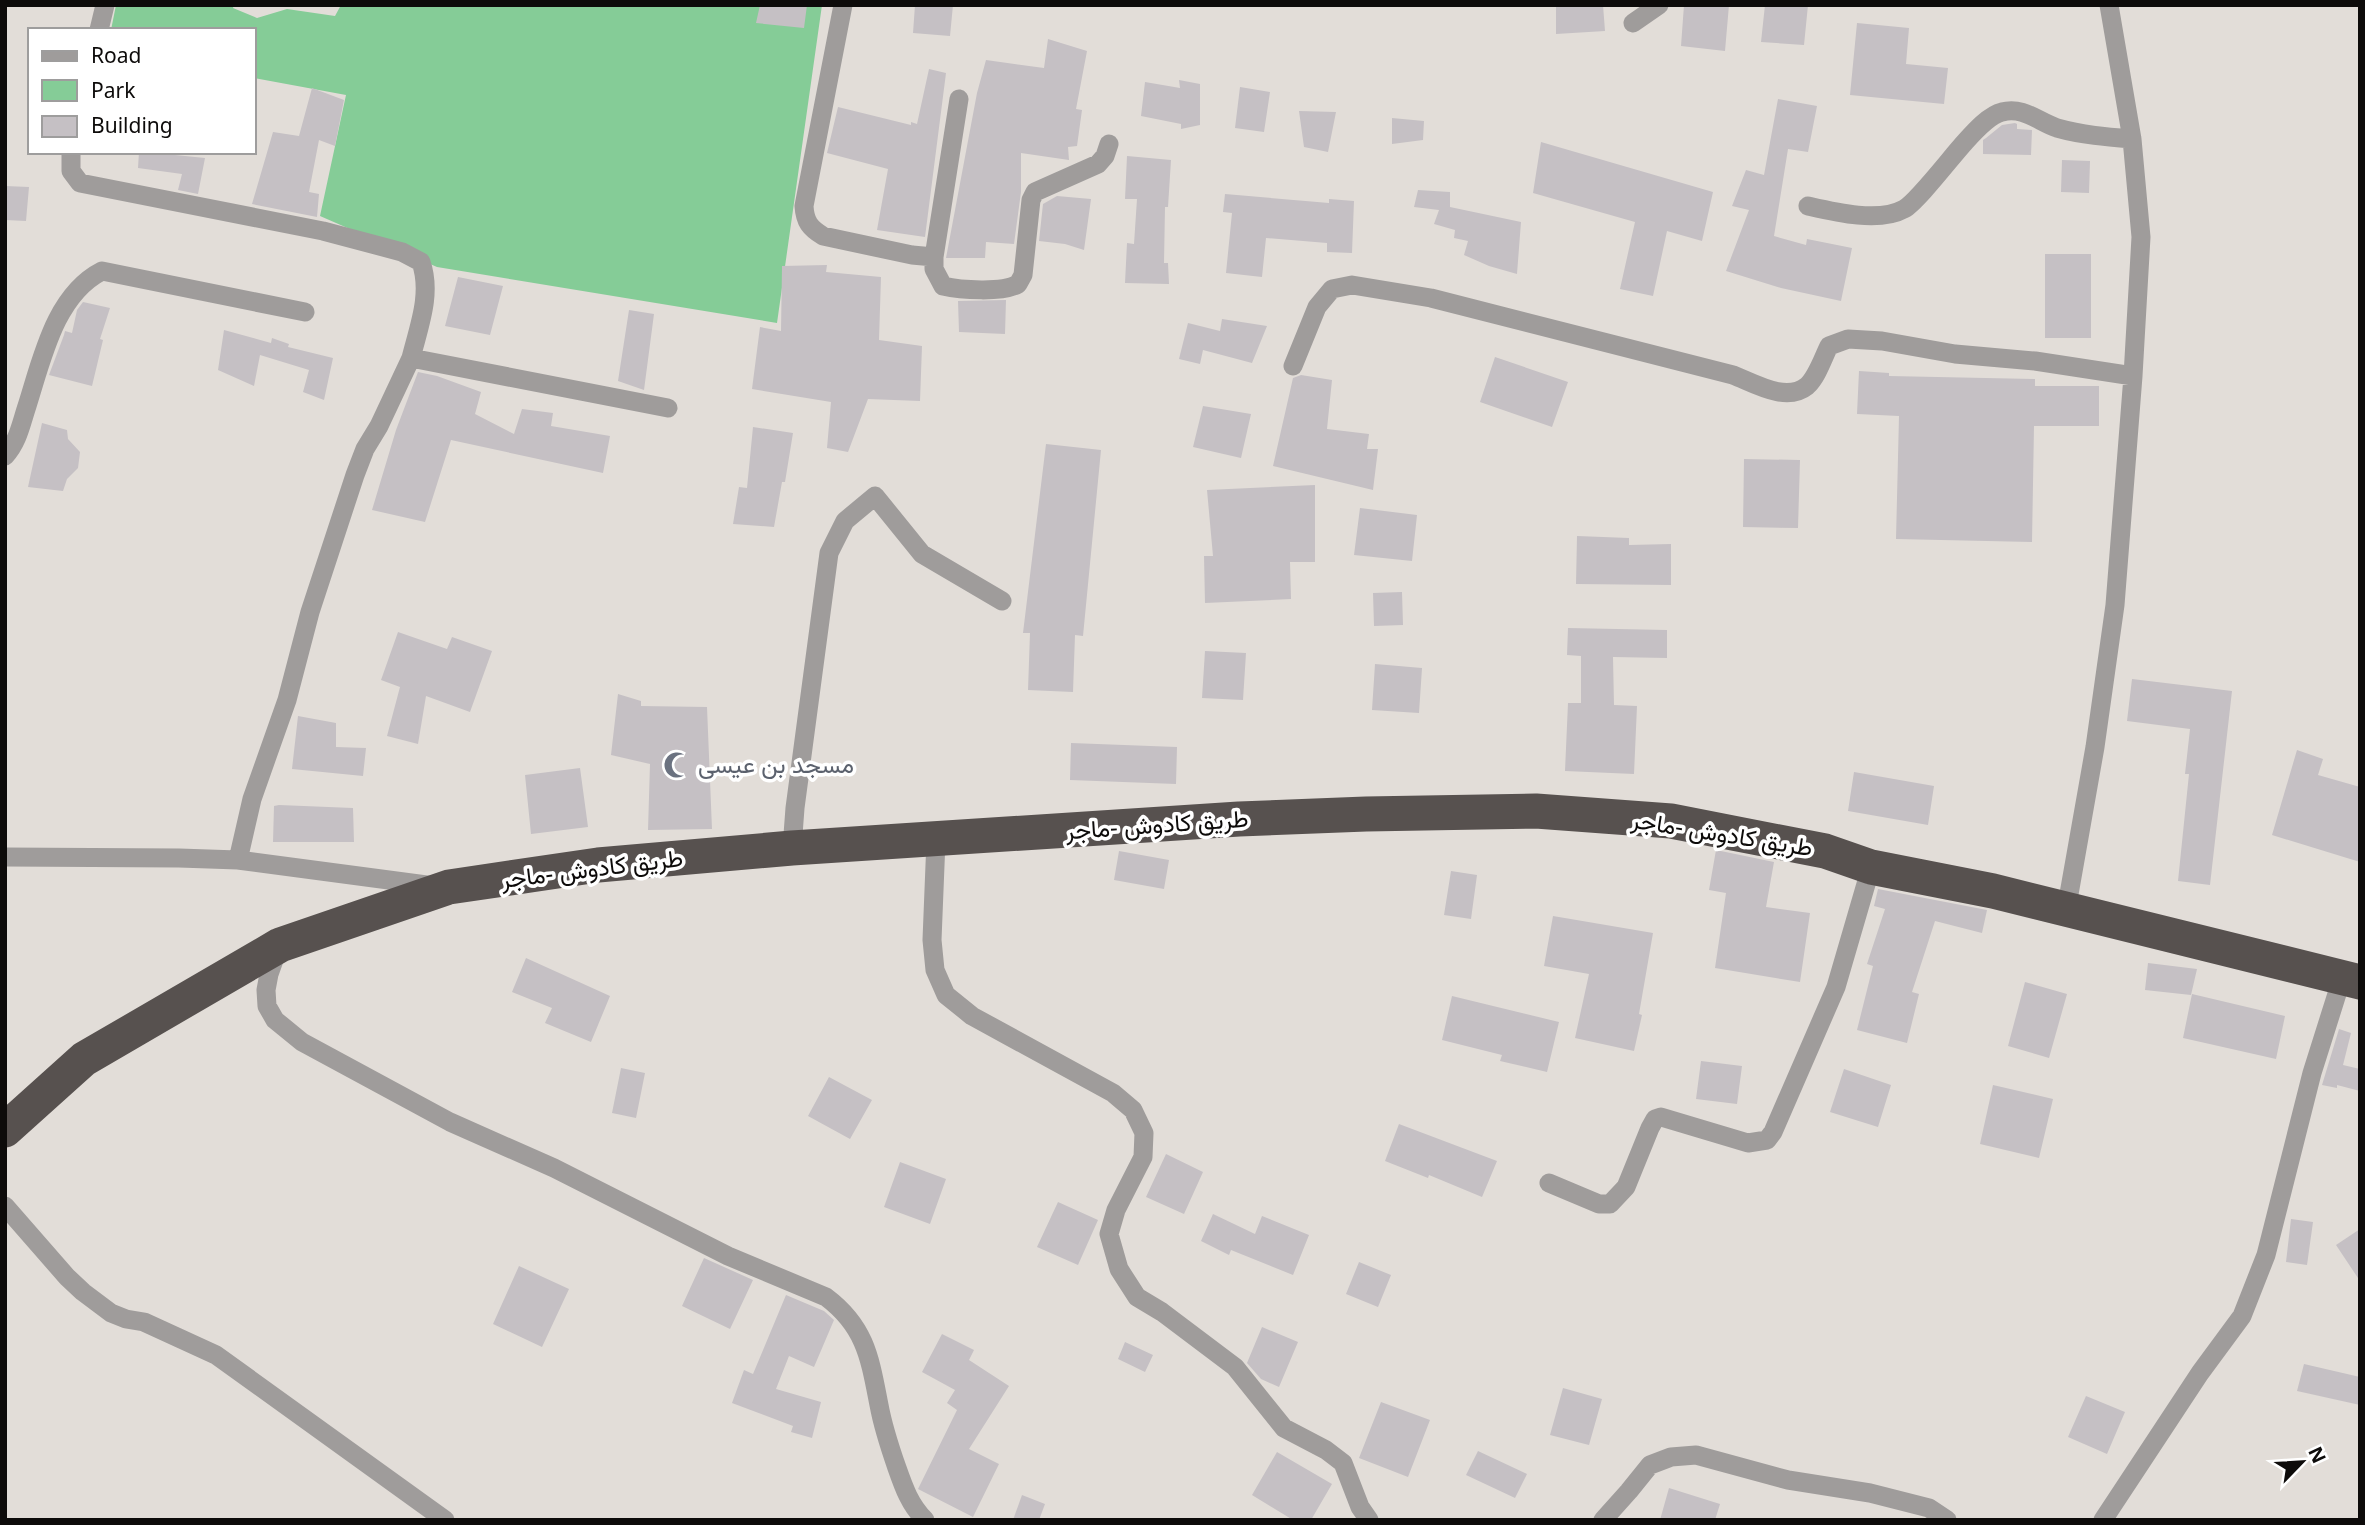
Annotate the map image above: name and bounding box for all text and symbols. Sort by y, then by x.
legend [28,28,256,154]
text: Road [91,41,141,69]
text: Park [91,76,136,104]
text: Building [91,111,173,139]
place label: مسجد بن عيسى [698,747,854,780]
mosque icon: مسجد بن عيسى [662,750,692,780]
street label: طريق كادوش -ماجر [1063,801,1249,846]
street label: طريق كادوش -ماجر [1628,802,1815,863]
street label: طريق كادوش -ماجر [498,840,685,895]
north arrow [2267,1427,2337,1497]
text: N [2302,1442,2332,1467]

